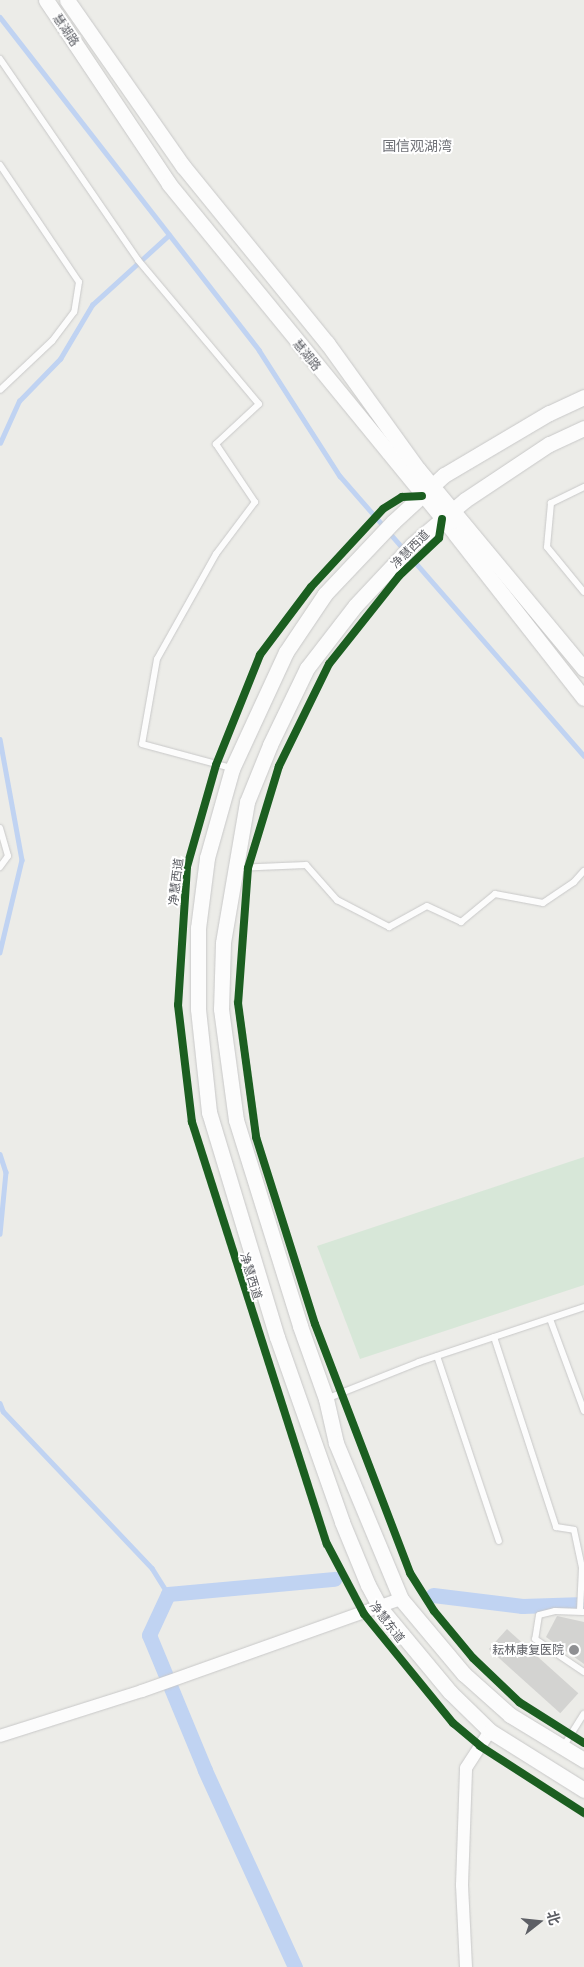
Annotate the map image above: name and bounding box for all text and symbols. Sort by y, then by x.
street label: 慧湖路 [50,11,82,49]
district label: 国信观湖湾 [382,138,452,154]
street label: 慧湖路 [290,336,324,374]
street label: 净慧西道 [388,527,432,571]
street label: 净慧西道 [166,857,186,907]
street label: 净慧西道 [237,1251,265,1301]
street label: 净慧东道 [367,1599,407,1645]
place label: 耘林康复医院 [492,1643,564,1657]
marker: 耘林康复医院 [568,1644,580,1656]
north arrow [514,1897,564,1947]
text: 北 [544,1909,564,1927]

